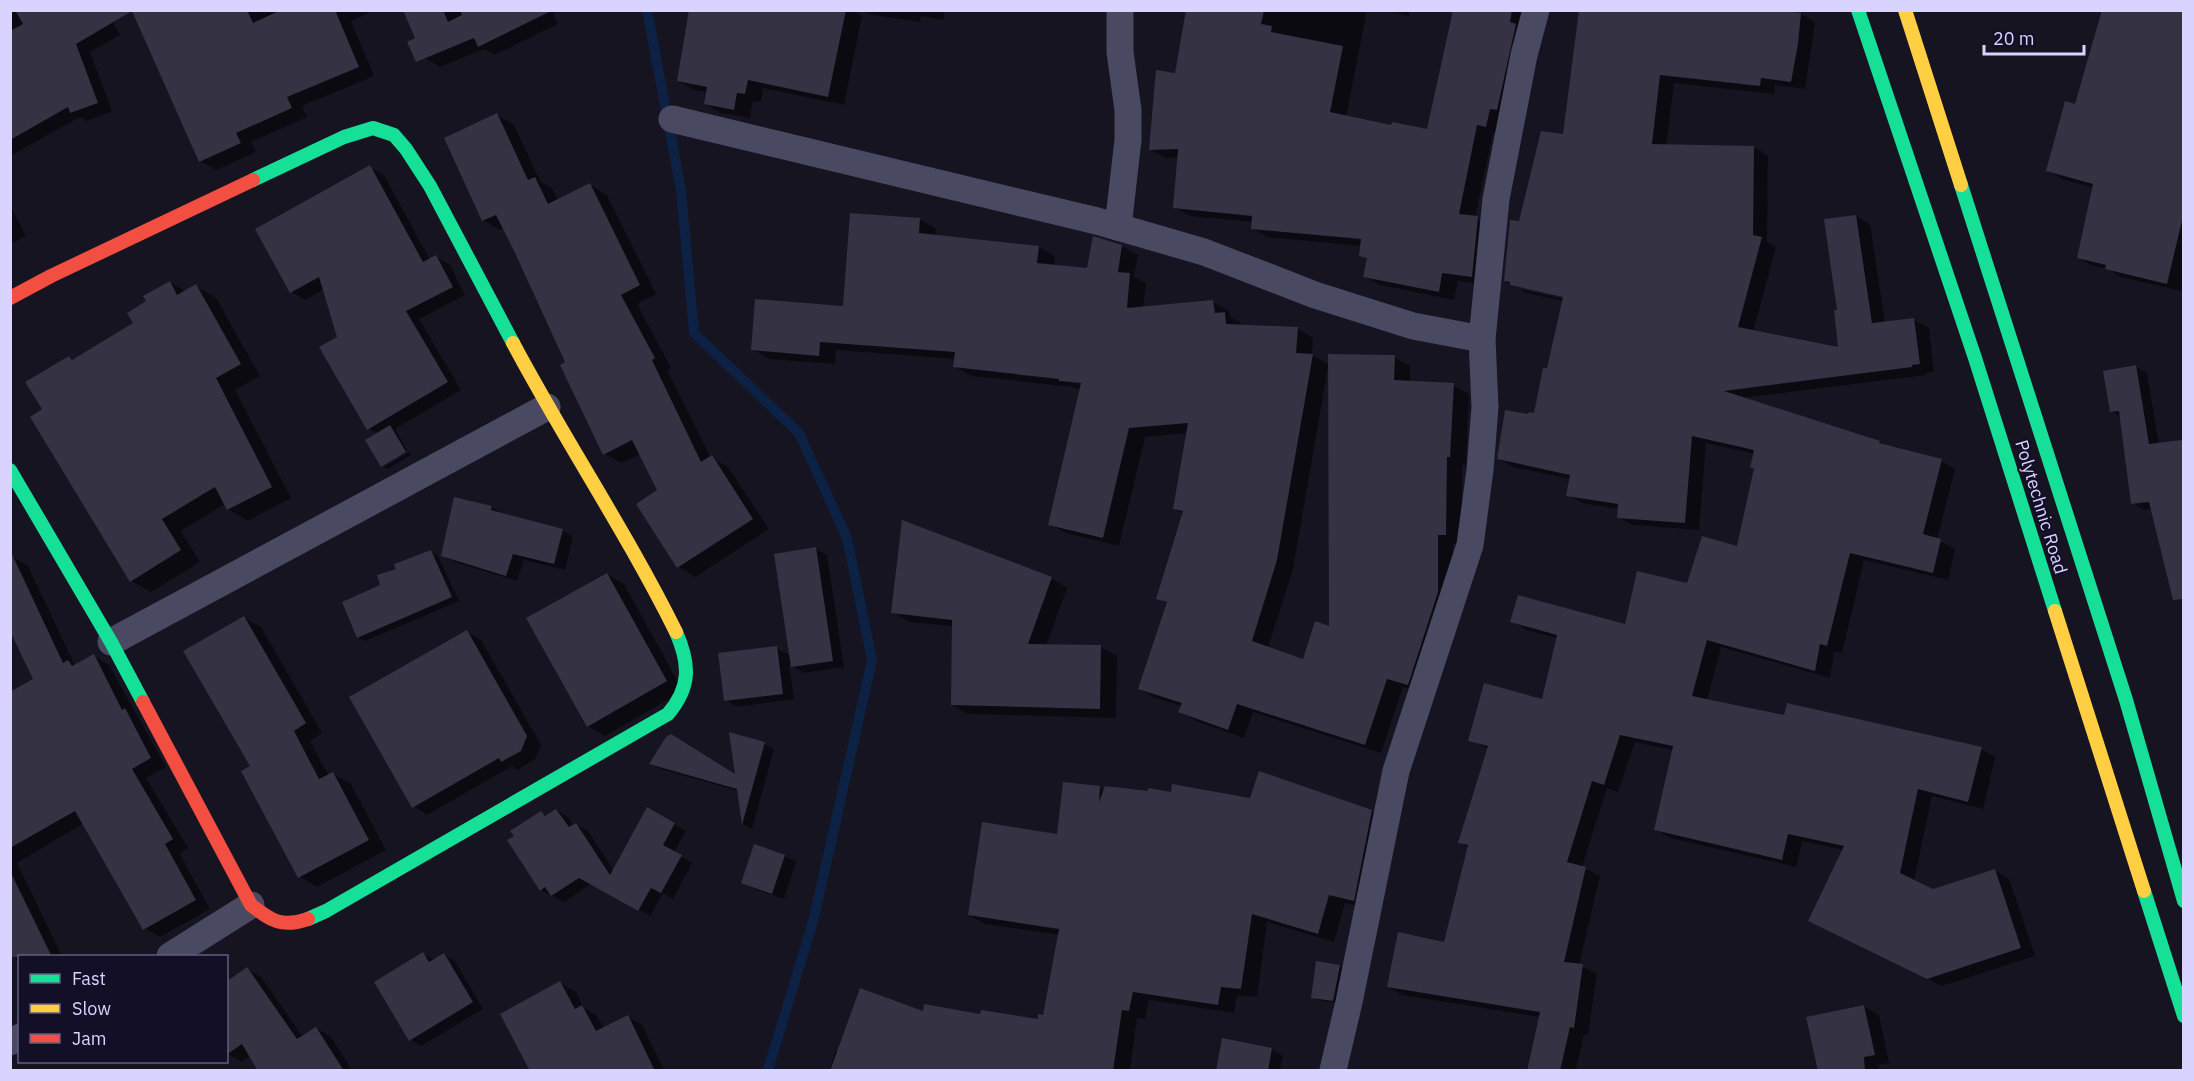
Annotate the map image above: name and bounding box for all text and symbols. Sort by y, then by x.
scale bar [1984,18,2084,56]
text: 20 m [1993,27,2035,50]
street label: Polytechnic Road [2010,437,2073,577]
legend [18,955,228,1063]
text: Fast [72,967,106,990]
text: Slow [72,997,111,1020]
text: Jam [72,1027,107,1050]

